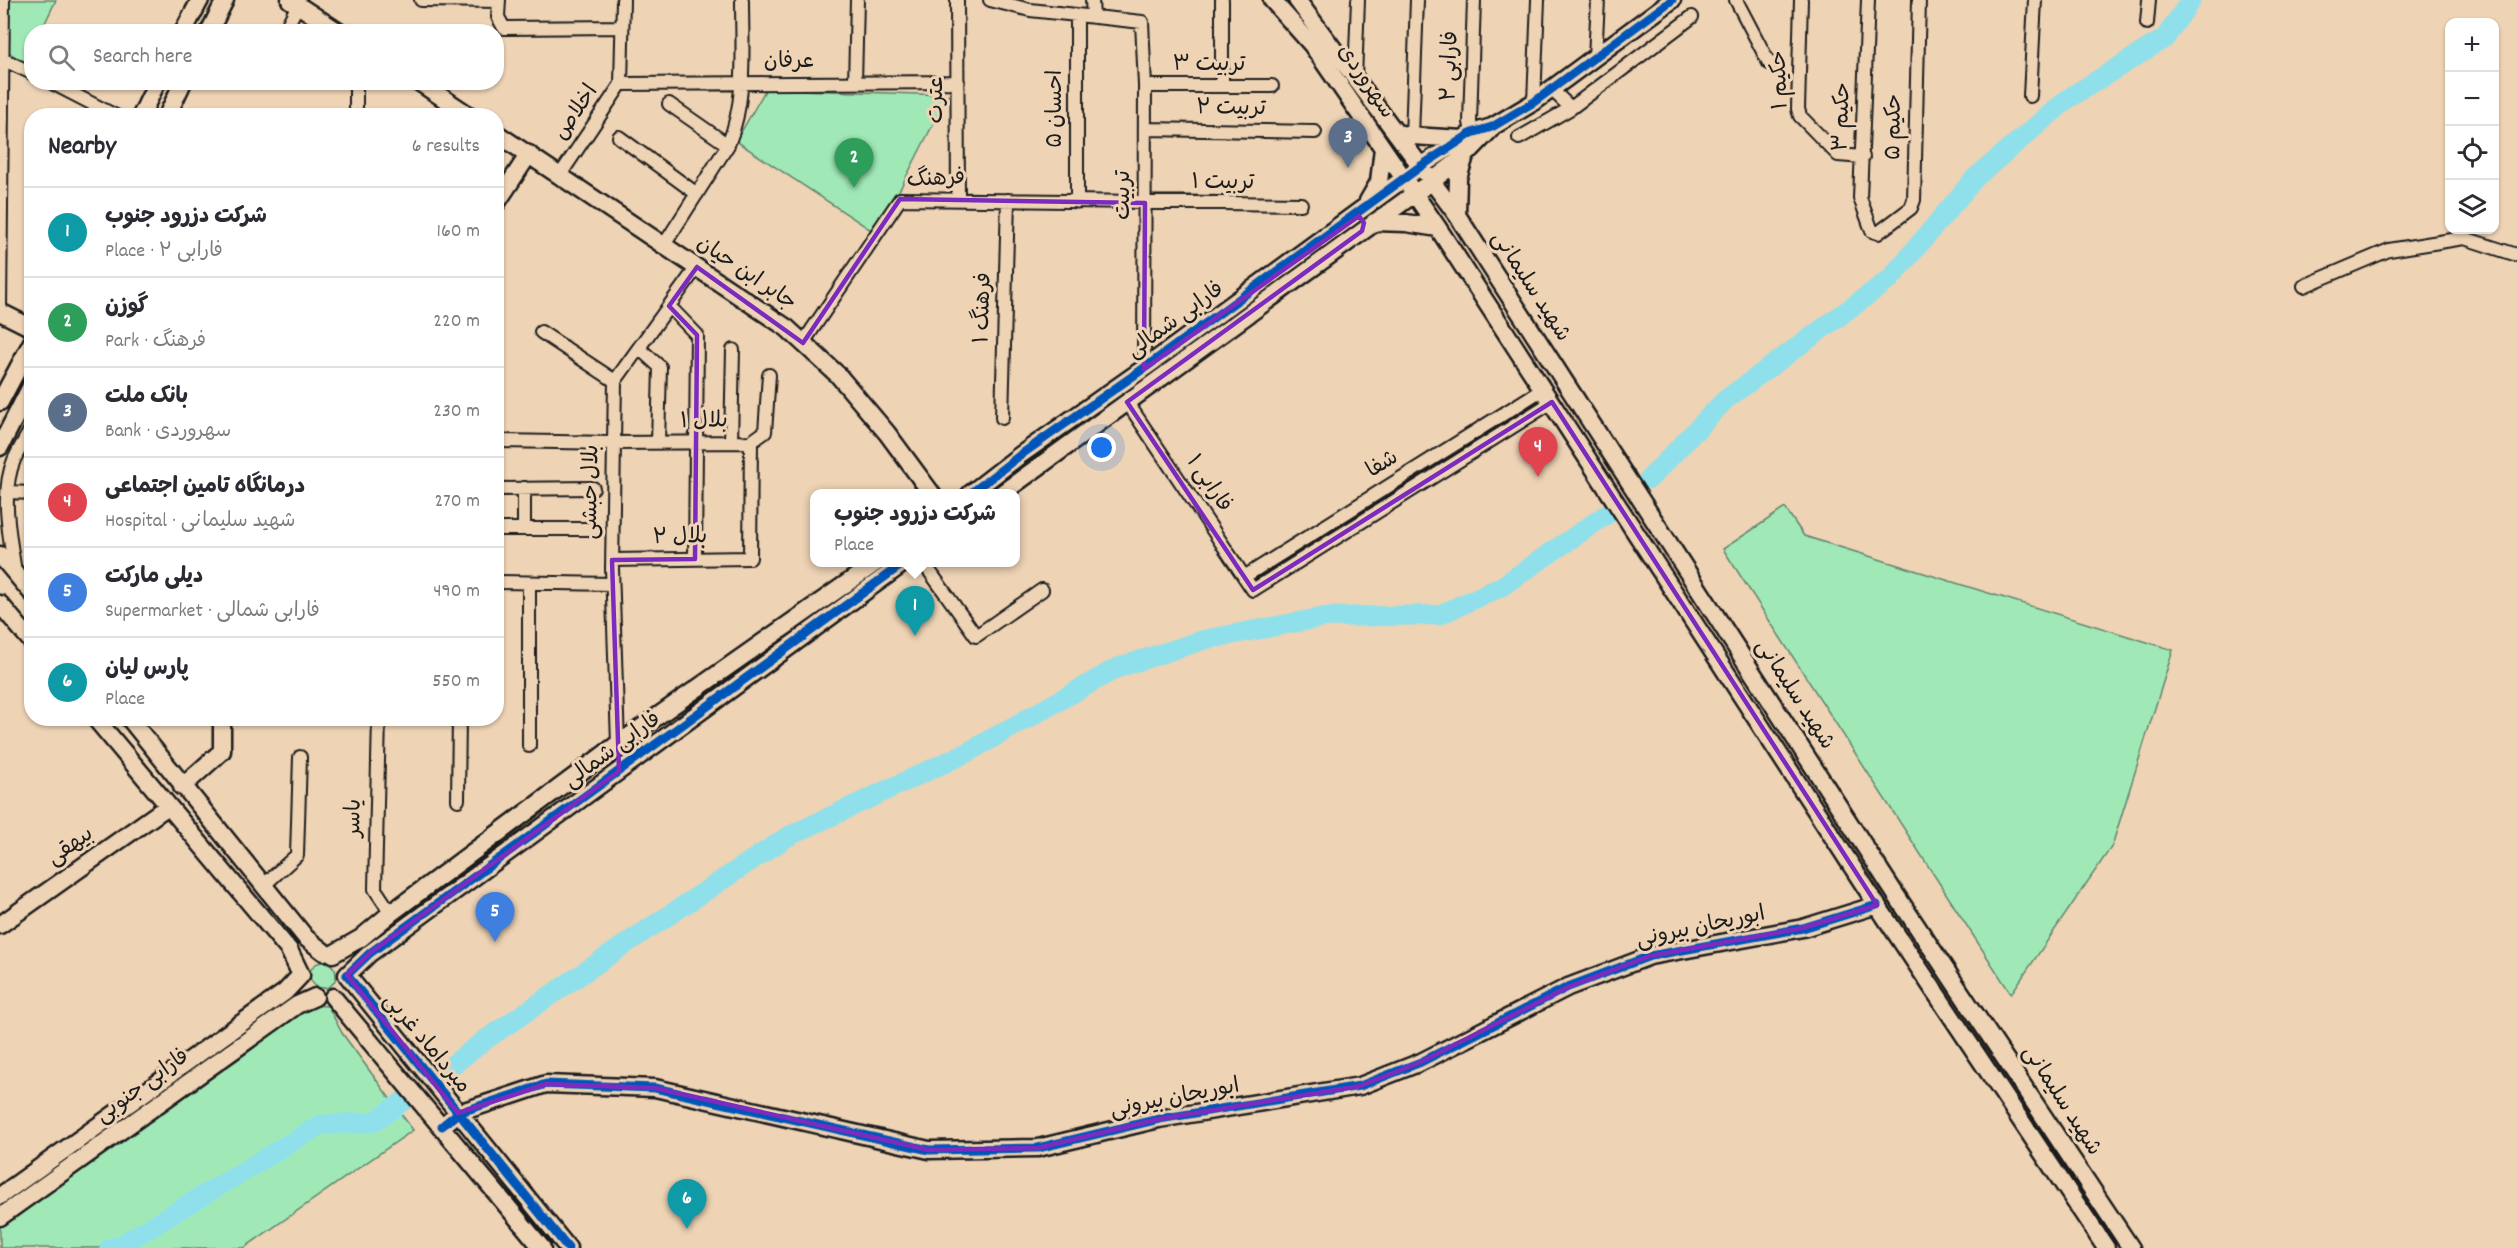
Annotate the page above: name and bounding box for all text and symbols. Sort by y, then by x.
map controls [2445,18,2499,234]
button: + [2445,18,2499,72]
search box [24,24,504,90]
street label: فارابی ۲ [1434,30,1468,102]
street label: سهروردی [1329,39,1401,125]
icon: search [45,41,78,74]
text: Search here [93,42,192,73]
street label: عرفان [764,47,814,78]
street label: تربیت ۳ [1173,50,1246,81]
street label: حکیم ۱ [1764,50,1798,110]
street label: احسان ۵ [1041,70,1072,148]
button: − [2445,72,2499,126]
street label: عترت [922,77,953,123]
street label: اخلاص [547,79,607,147]
street label: حکیم ۳ [1826,82,1860,152]
street label: تربیت ۲ [1196,93,1267,125]
street label: حکیم ۵ [1879,93,1911,161]
pin: 3 [1328,118,1368,168]
button: locate [2445,126,2499,180]
text: Nearby [48,129,116,166]
text: 6 results [412,133,480,161]
pin: 2 [834,138,874,188]
street label: فرهنگ [906,163,966,197]
street label: تربیت ۱ [1192,168,1255,199]
street label: تربیت [1109,169,1140,220]
button: layers [2445,180,2499,234]
text: شرکت دزرود جنوب [105,202,267,233]
text: 1 [65,218,70,246]
text: 160 m [437,218,480,246]
street label: شهید سلیمانی [1483,226,1577,348]
street label: جابر ابن حیان [690,229,802,319]
text: Place · فارابی ۲ [105,238,223,266]
street label: فرهنگ ۱ [967,272,1001,344]
street label: فارابی شمالی [1121,275,1231,367]
text: گوزن [105,292,148,323]
text: 2 [63,308,72,336]
text: 220 m [433,308,480,336]
text: Park · فرهنگ [105,328,206,356]
text: بانک ملت [105,382,188,413]
text: 3 [63,398,72,426]
text: 230 m [433,398,480,426]
street label: بلال ۱ [680,406,728,438]
text: Bank · سهروردی [105,418,231,446]
pin: 4 [1518,428,1558,477]
your location [1087,433,1116,462]
street label: شفا [1361,443,1405,487]
street label: بلال حبشی [576,444,608,540]
street label: فارابی ۱ [1177,449,1239,519]
text: درمانگاه تامین اجتماعی [105,472,305,503]
text: 4 [63,488,72,516]
text: 270 m [434,488,480,516]
popup [810,489,1020,567]
text: شرکت دزرود جنوب [834,500,996,531]
text: Hospital · شهید سلیمانی [105,508,296,536]
street label: بلال ۲ [652,522,708,554]
text: Place [834,532,874,560]
text: دیلی مارکت [105,562,203,593]
text: 5 [63,578,72,606]
text: 490 m [433,578,480,606]
pin: 1 [896,586,934,636]
text: Supermarket · فارابی شمالی [105,598,320,626]
street label: شهید سلیمانی [1747,634,1841,756]
text: پارس لیان [105,654,189,685]
text: 6 [63,668,72,696]
text: 550 m [432,668,480,696]
text: Place [105,686,145,714]
street label: فارابی شمالی [558,705,668,797]
street label: یاسر [339,798,371,840]
street label: بیهقی [41,820,101,874]
pin: 5 [476,892,514,942]
street label: ابوریحان بیرونی [1634,899,1768,957]
street label: میرداماد غربی [375,987,477,1101]
street label: شهید سلیمانی [2014,1040,2108,1162]
street label: فارابی جنوبی [90,1042,196,1132]
street label: ابوریحان بیرونی [1108,1071,1242,1127]
pin: 6 [668,1180,706,1229]

